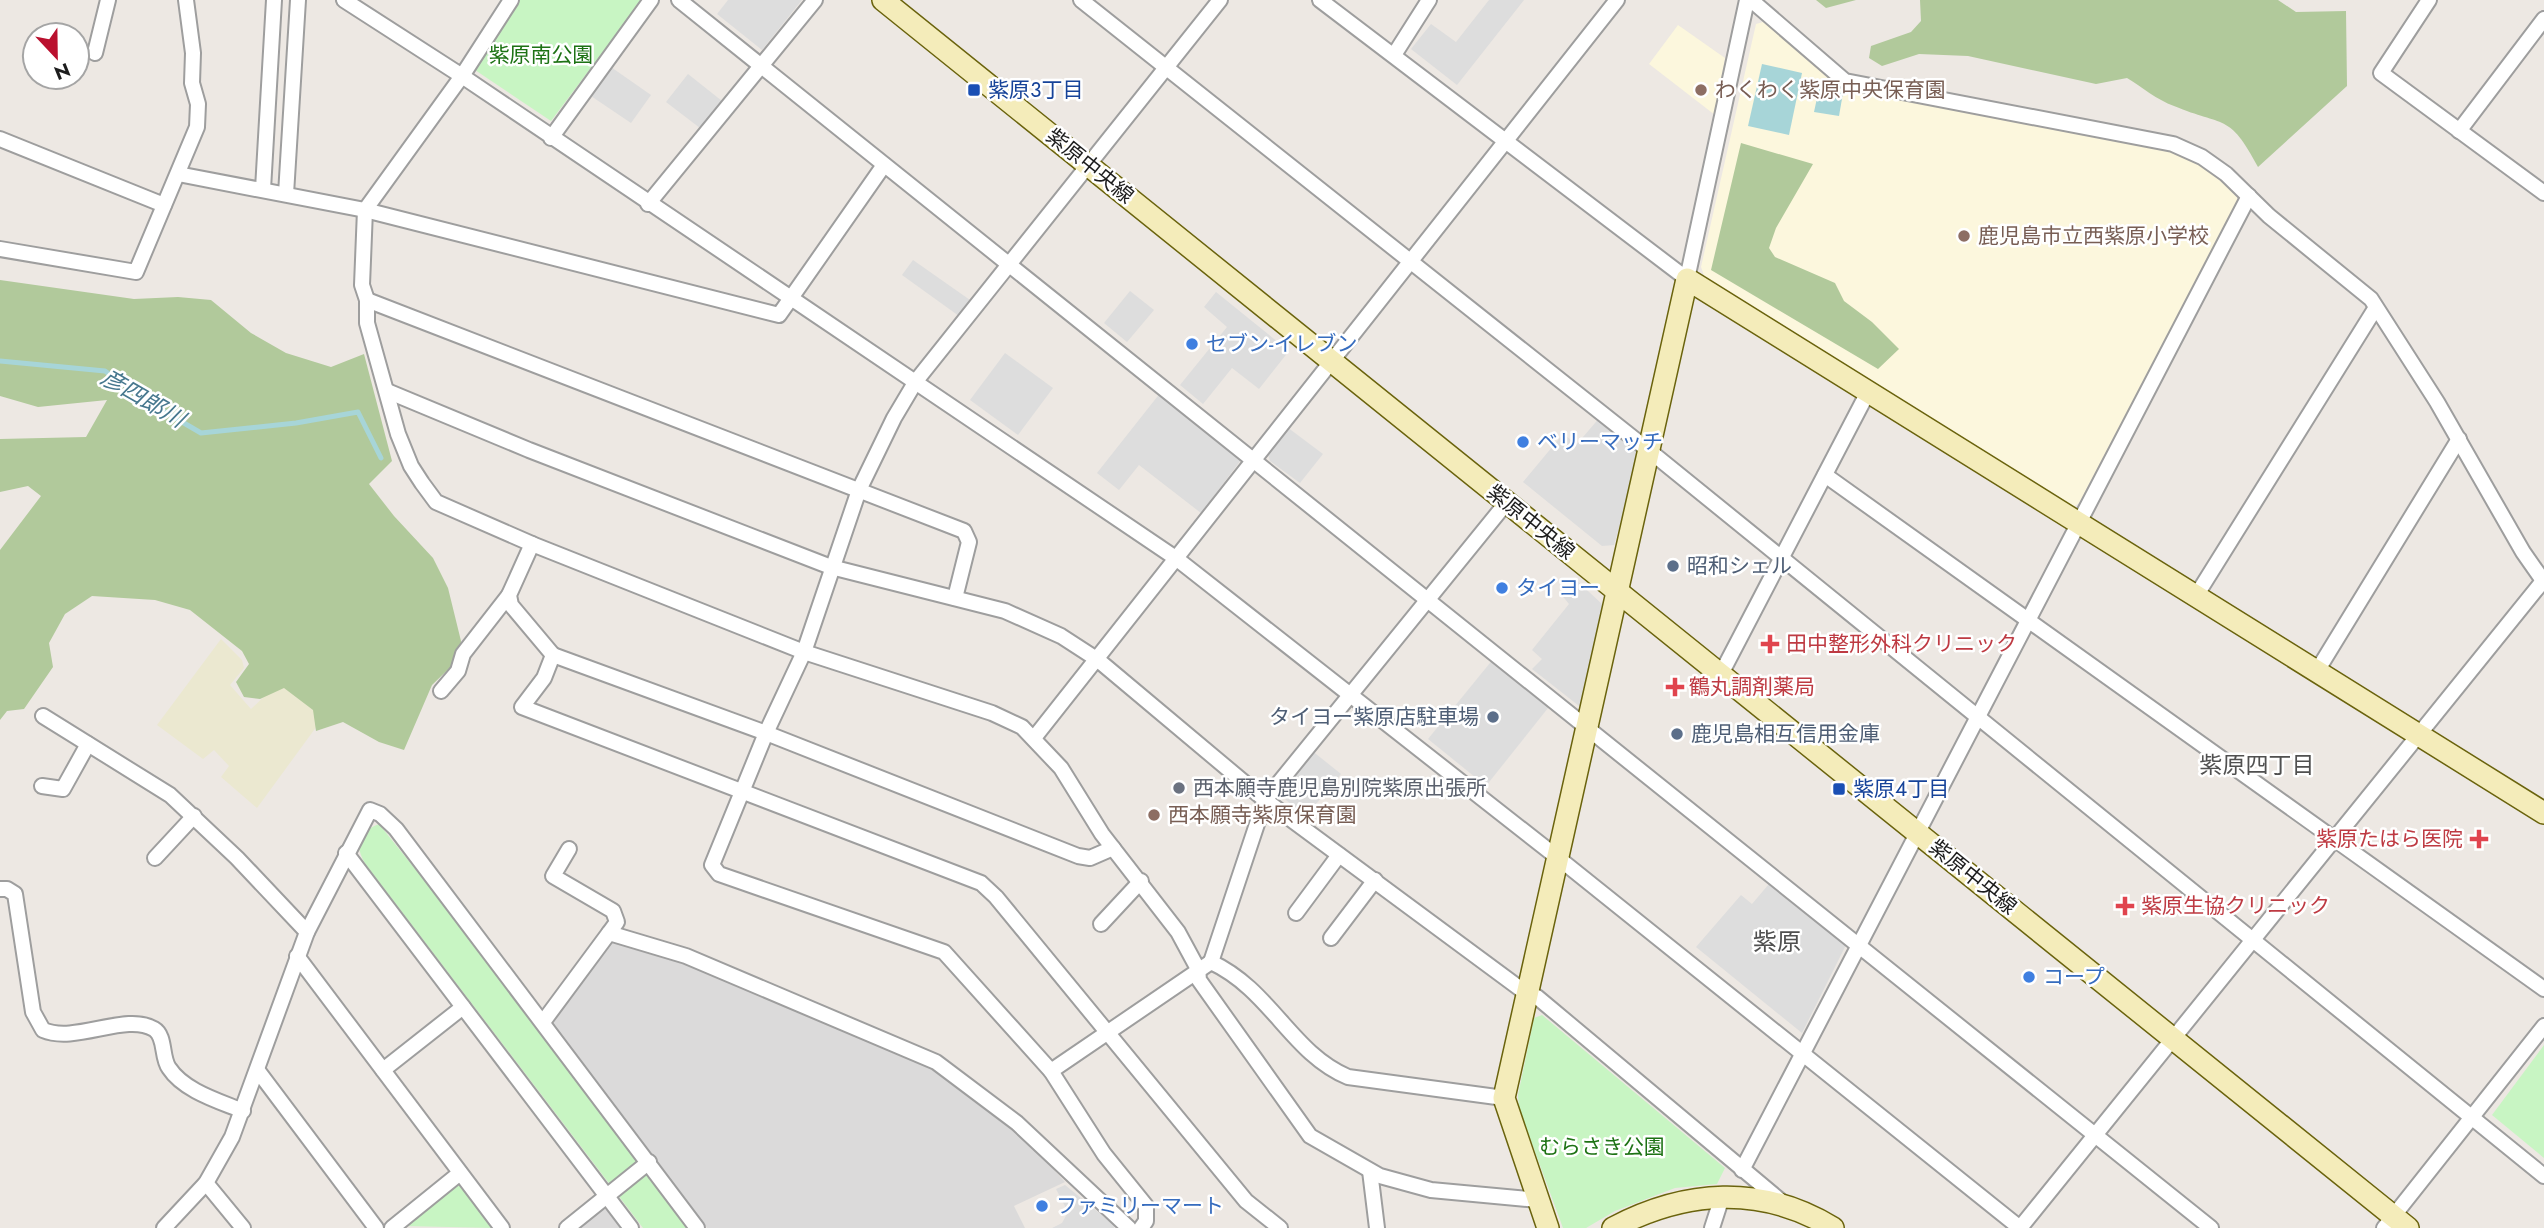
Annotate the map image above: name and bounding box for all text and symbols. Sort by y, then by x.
north arrow [21,21,91,91]
park label: 紫原南公園 [489,40,594,70]
text: N [50,56,74,87]
place label: 紫原3丁目 [988,75,1083,105]
place label: わくわく紫原中央保育園 [1715,75,1946,105]
marker: 紫原3丁目 [966,82,982,98]
marker: わくわく紫原中央保育園 [1693,82,1709,98]
street label: 紫原中央線 [1040,121,1140,211]
place label: 鹿児島市立西紫原小学校 [1978,221,2209,251]
marker: 鹿児島市立西紫原小学校 [1956,228,1972,244]
place label: セブン-イレブン [1206,329,1357,359]
marker: セブン-イレブン [1184,336,1200,352]
water label: 彦四郎川 [95,360,194,437]
place label: ベリーマッチ [1537,427,1663,457]
marker: ベリーマッチ [1515,434,1531,450]
street label: 紫原中央線 [1481,477,1581,567]
place label: 昭和シェル [1687,551,1792,581]
marker: 昭和シェル [1665,558,1681,574]
place label: タイヨー [1516,573,1600,603]
marker: タイヨー [1494,580,1510,596]
place label: 田中整形外科クリニック [1786,629,2017,659]
marker: 田中整形外科クリニック [1760,634,1780,654]
place label: 鶴丸調剤薬局 [1689,672,1815,702]
marker: 鶴丸調剤薬局 [1667,679,1683,695]
place label: タイヨー紫原店駐車場 [1269,702,1479,732]
marker: タイヨー紫原店駐車場 [1485,709,1501,725]
place label: 鹿児島相互信用金庫 [1691,719,1880,749]
marker: 鹿児島相互信用金庫 [1669,726,1685,742]
district label: 紫原四丁目 [2200,748,2315,782]
place label: 西本願寺鹿児島別院紫原出張所 [1193,773,1487,803]
place label: 紫原4丁目 [1853,774,1949,804]
marker: 西本願寺鹿児島別院紫原出張所 [1171,780,1187,796]
marker: 紫原4丁目 [1831,781,1847,797]
place label: 西本願寺紫原保育園 [1168,800,1357,830]
marker: 西本願寺紫原保育園 [1146,807,1162,823]
place label: 紫原たはら医院 [2316,824,2463,854]
marker: 紫原たはら医院 [2469,829,2489,849]
street label: 紫原中央線 [1923,832,2023,922]
place label: 紫原生協クリニック [2141,891,2330,921]
marker: 紫原生協クリニック [2115,896,2135,916]
district label: 紫原 [1753,924,1801,959]
place label: コープ [2043,962,2105,992]
marker: コープ [2021,969,2037,985]
park label: むらさき公園 [1539,1132,1665,1162]
place label: ファミリーマート [1056,1191,1224,1221]
marker: ファミリーマート [1034,1198,1050,1214]

